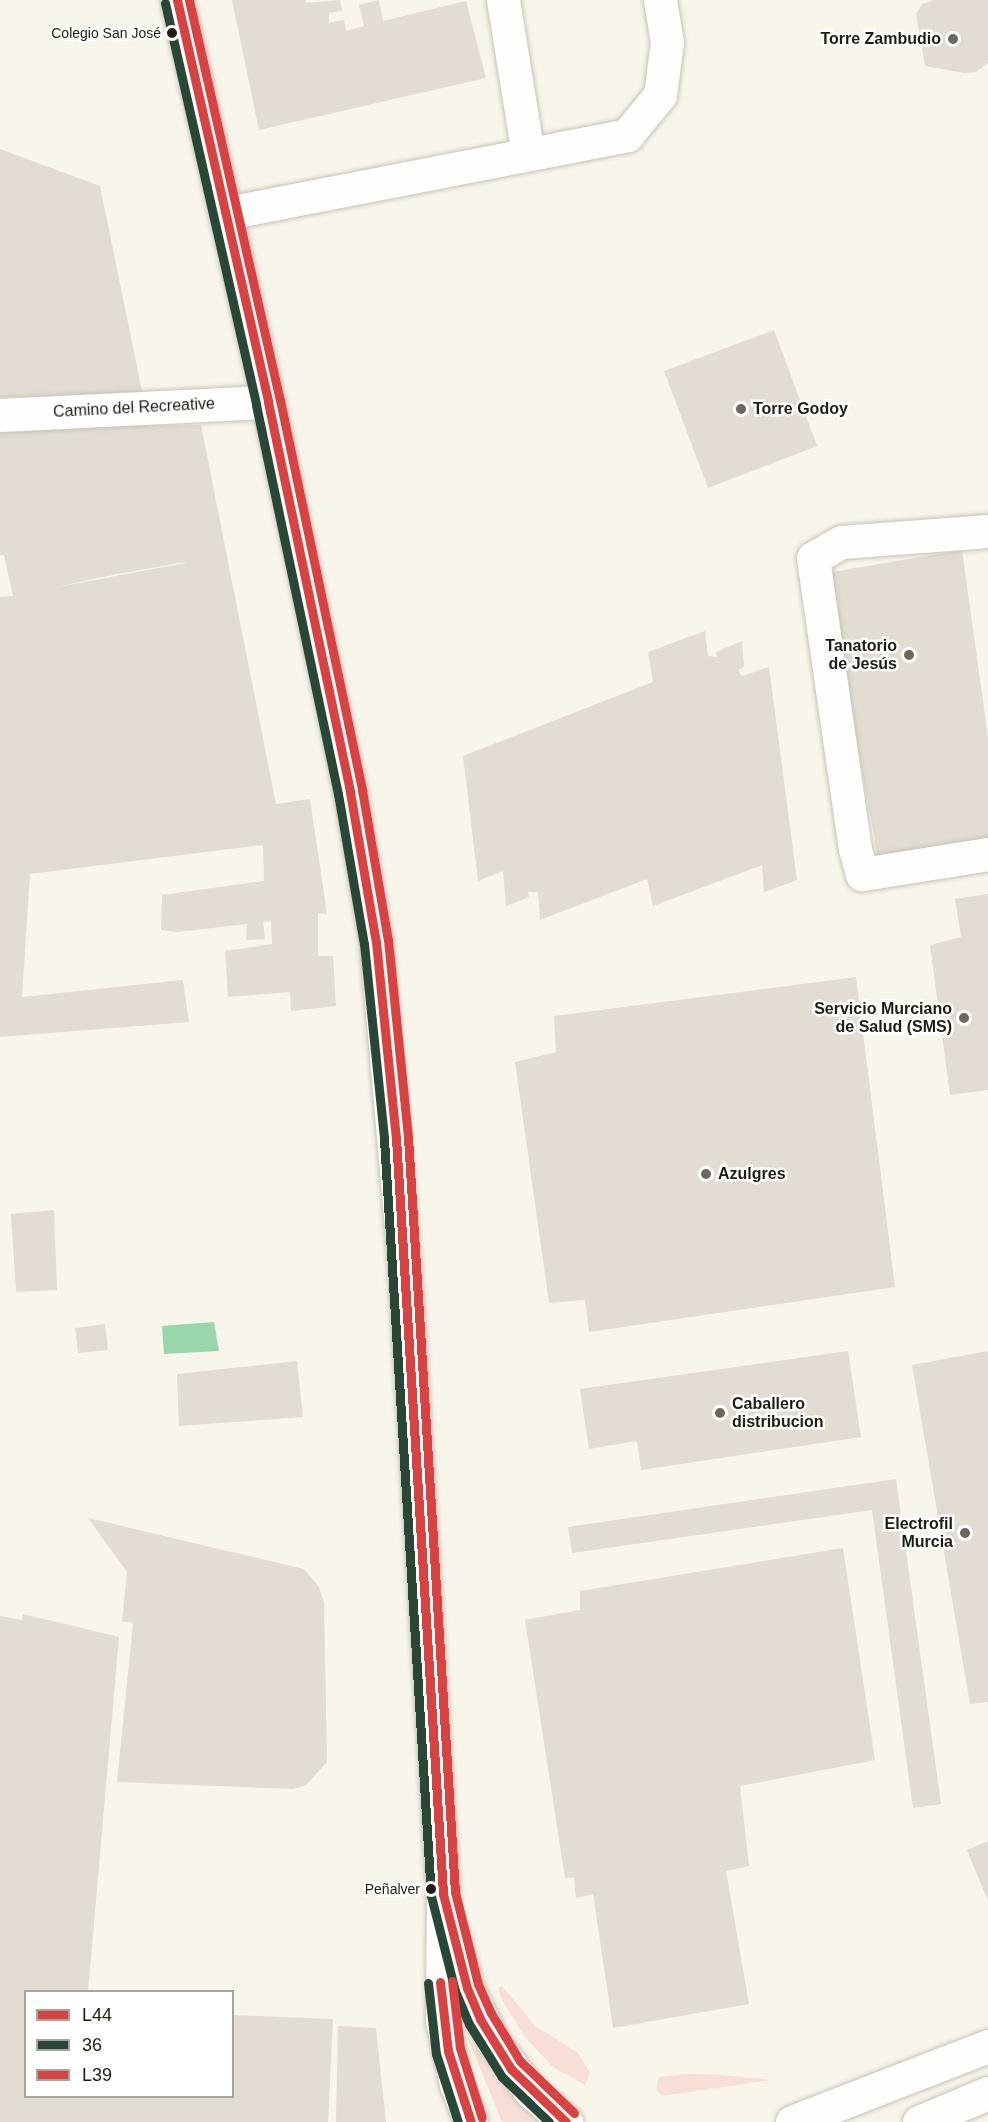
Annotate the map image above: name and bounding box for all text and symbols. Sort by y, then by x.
place label: Colegio San José [51,25,161,41]
marker: Colegio San José [166,27,178,39]
place label: Torre Zambudio [820,29,941,49]
marker: Torre Zambudio [946,32,960,46]
street label: Camino del Recreative [53,394,215,422]
place label: Torre Godoy [753,399,848,419]
marker: Torre Godoy [734,402,748,416]
place label: Tanatorio de Jesús [825,636,897,674]
marker: Tanatorio de Jesús [902,648,916,662]
place label: Servicio Murciano de Salud (SMS) [814,999,952,1037]
marker: Servicio Murciano de Salud (SMS) [957,1011,971,1025]
place label: Azulgres [718,1164,786,1184]
marker: Azulgres [699,1167,713,1181]
place label: Caballero distribucion [732,1394,824,1432]
marker: Caballero distribucion [713,1406,727,1420]
place label: Electrofil Murcia [885,1514,953,1552]
marker: Electrofil Murcia [958,1526,972,1540]
place label: Peñalver [365,1881,420,1897]
marker: Peñalver [425,1883,437,1895]
legend [24,1990,234,2098]
text: L44 [82,2005,112,2025]
text: 36 [82,2035,102,2055]
text: L39 [82,2065,112,2085]

